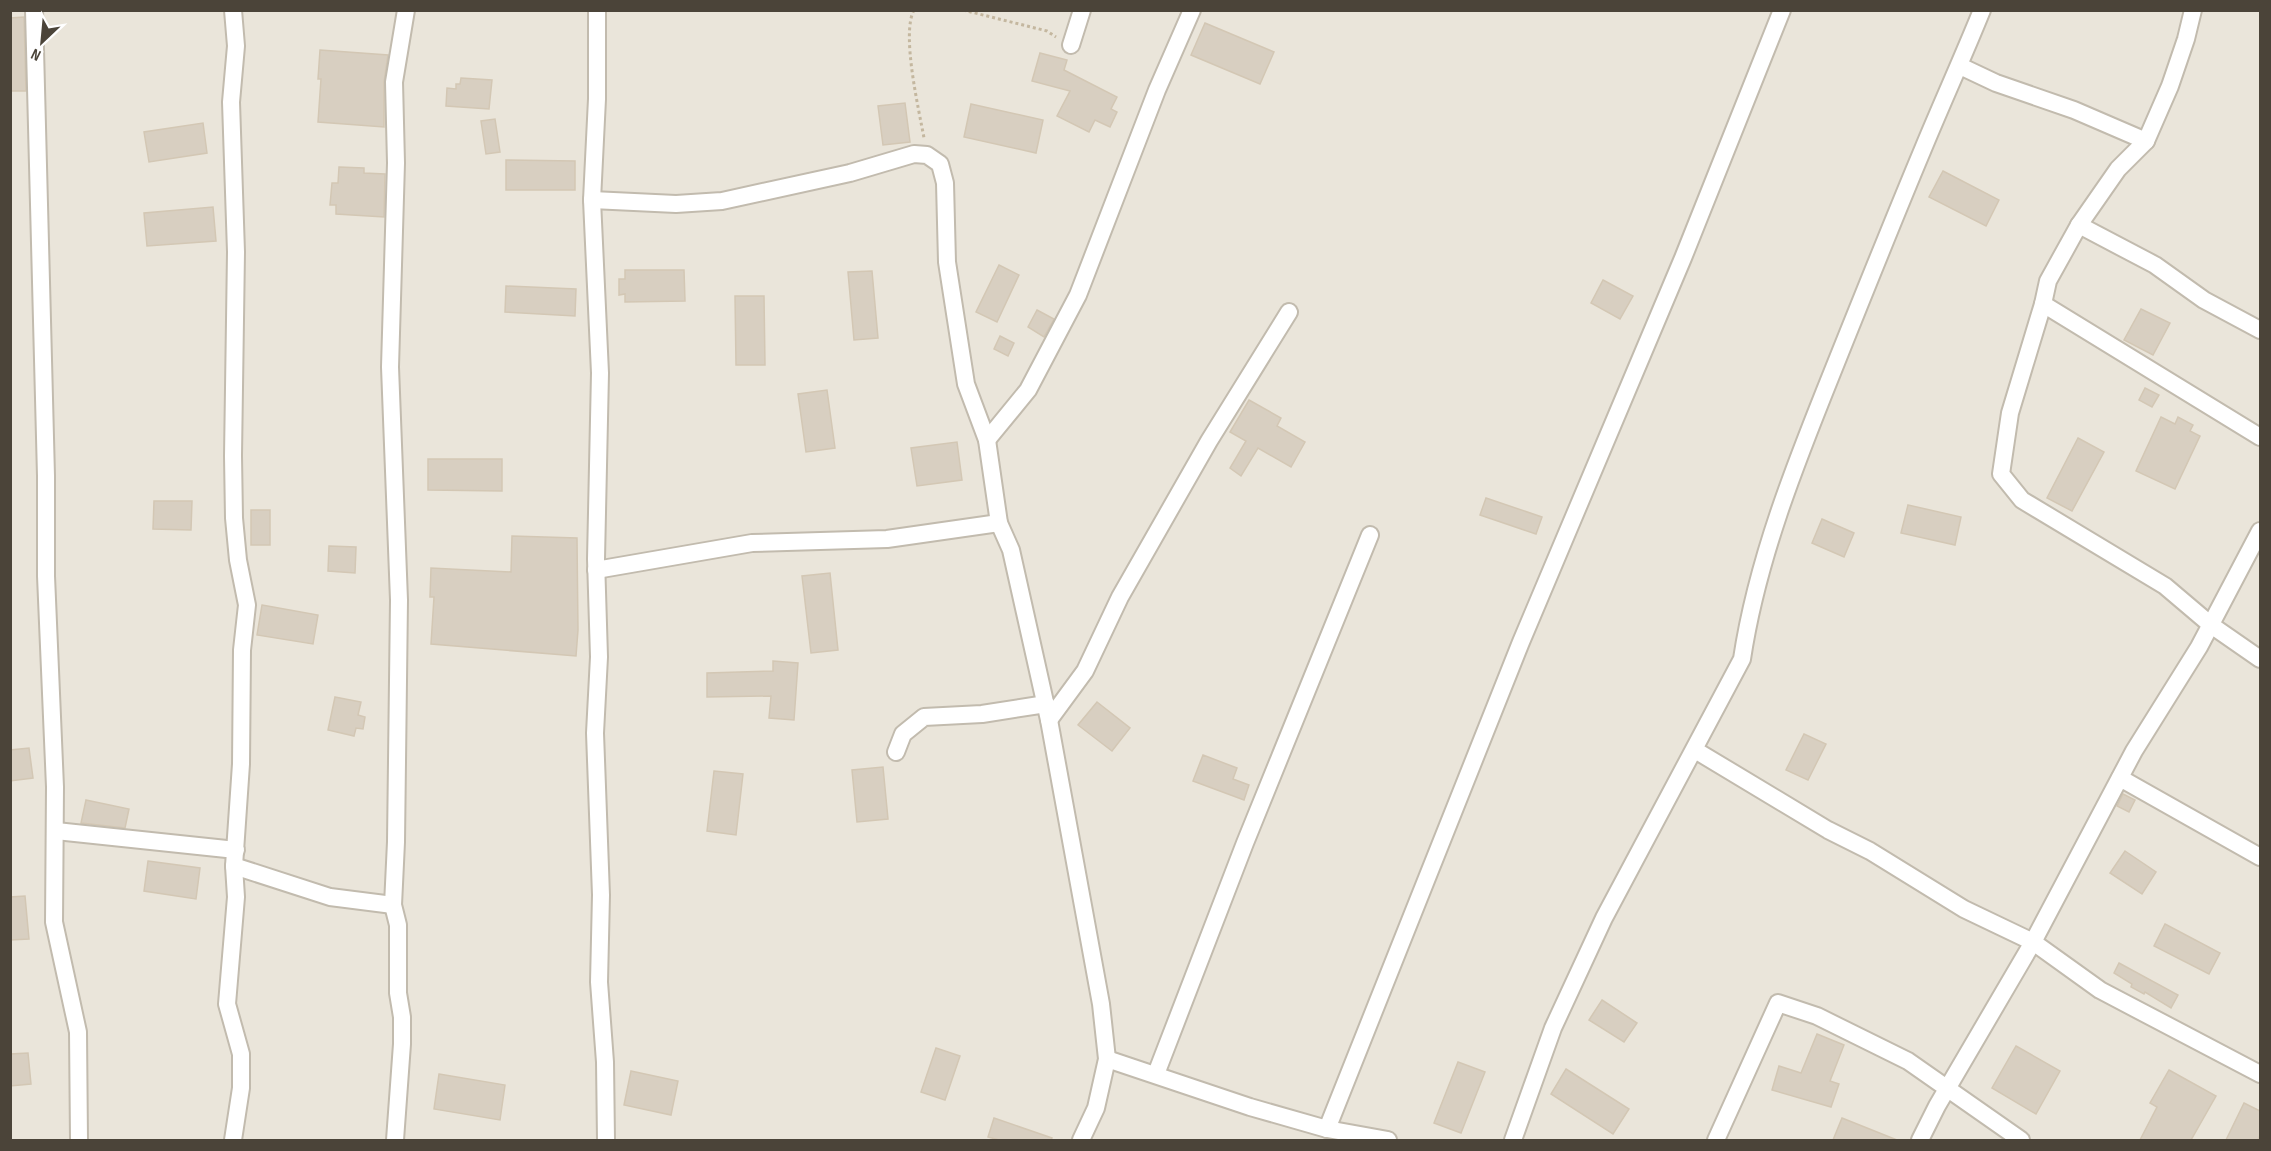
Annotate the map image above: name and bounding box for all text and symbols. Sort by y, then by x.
north arrow [12,12,72,72]
text: N [28,44,44,65]

